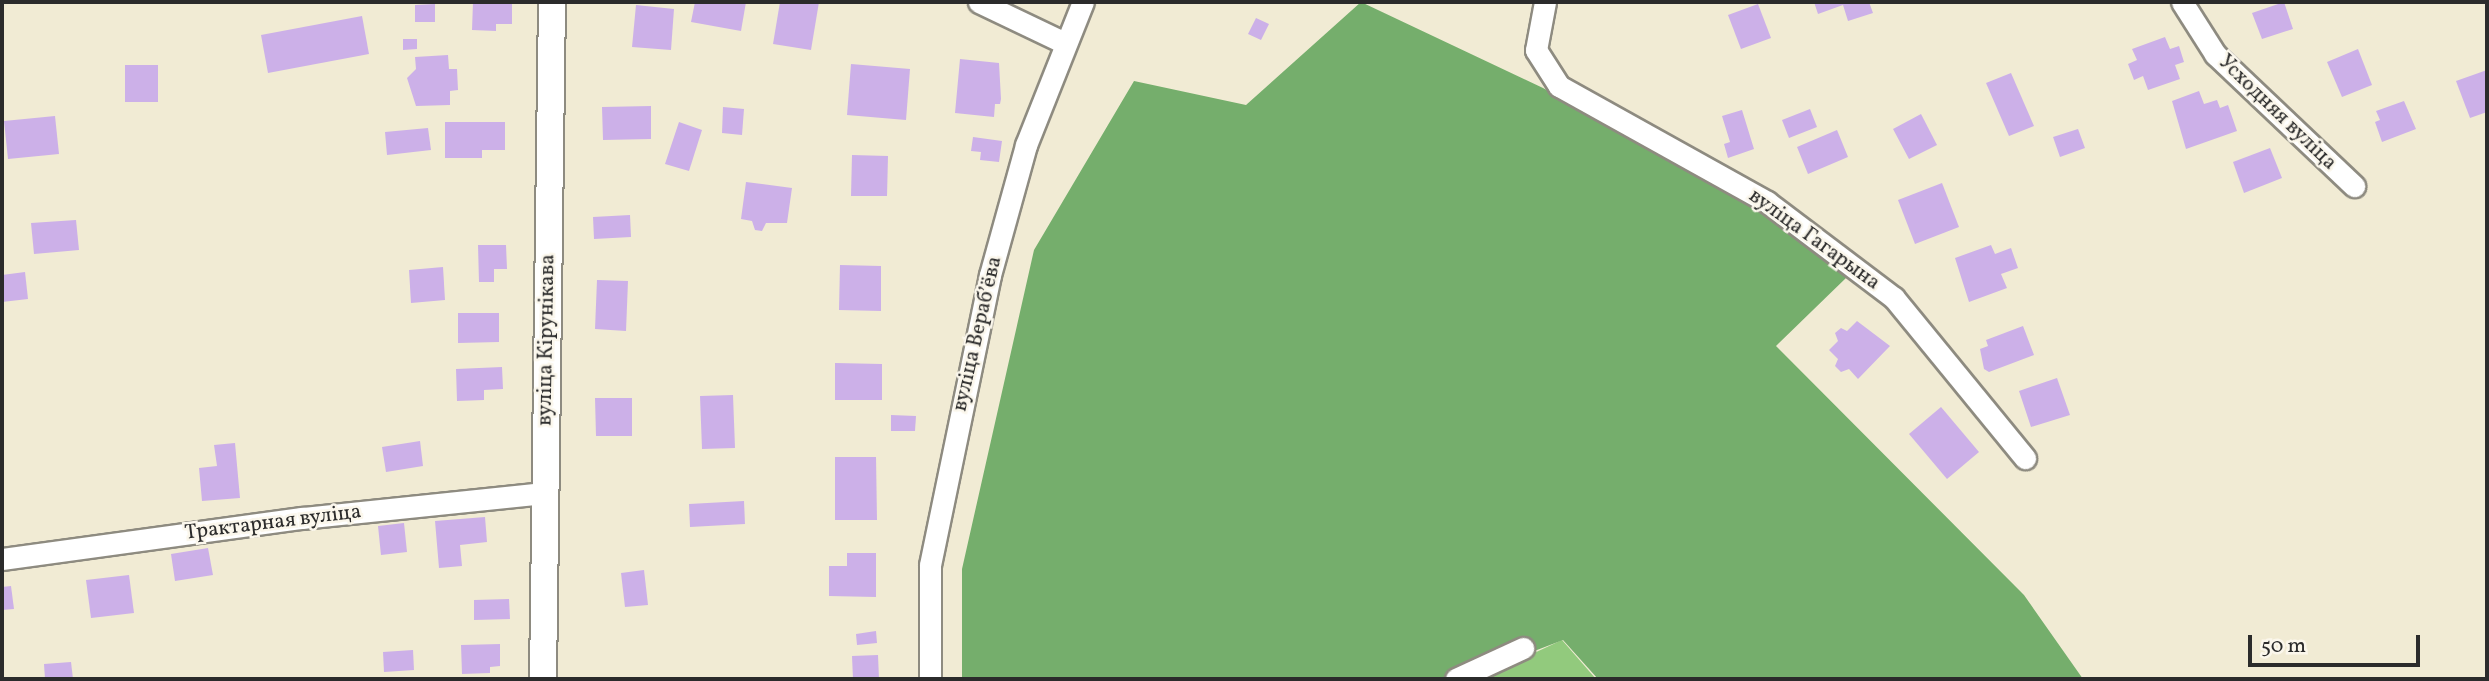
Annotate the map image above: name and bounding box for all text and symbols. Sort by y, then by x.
street label: Усходняя вуліца [2212,50,2342,176]
street label: вуліца Гагарына [1743,184,1885,296]
street label: вуліца Кірунікава [533,254,561,426]
street label: вуліца Верабʼёва [948,254,1008,414]
street label: Трактарная вуліца [183,500,363,546]
scale bar [2251,622,2422,666]
text: 50 m [2261,632,2306,661]

